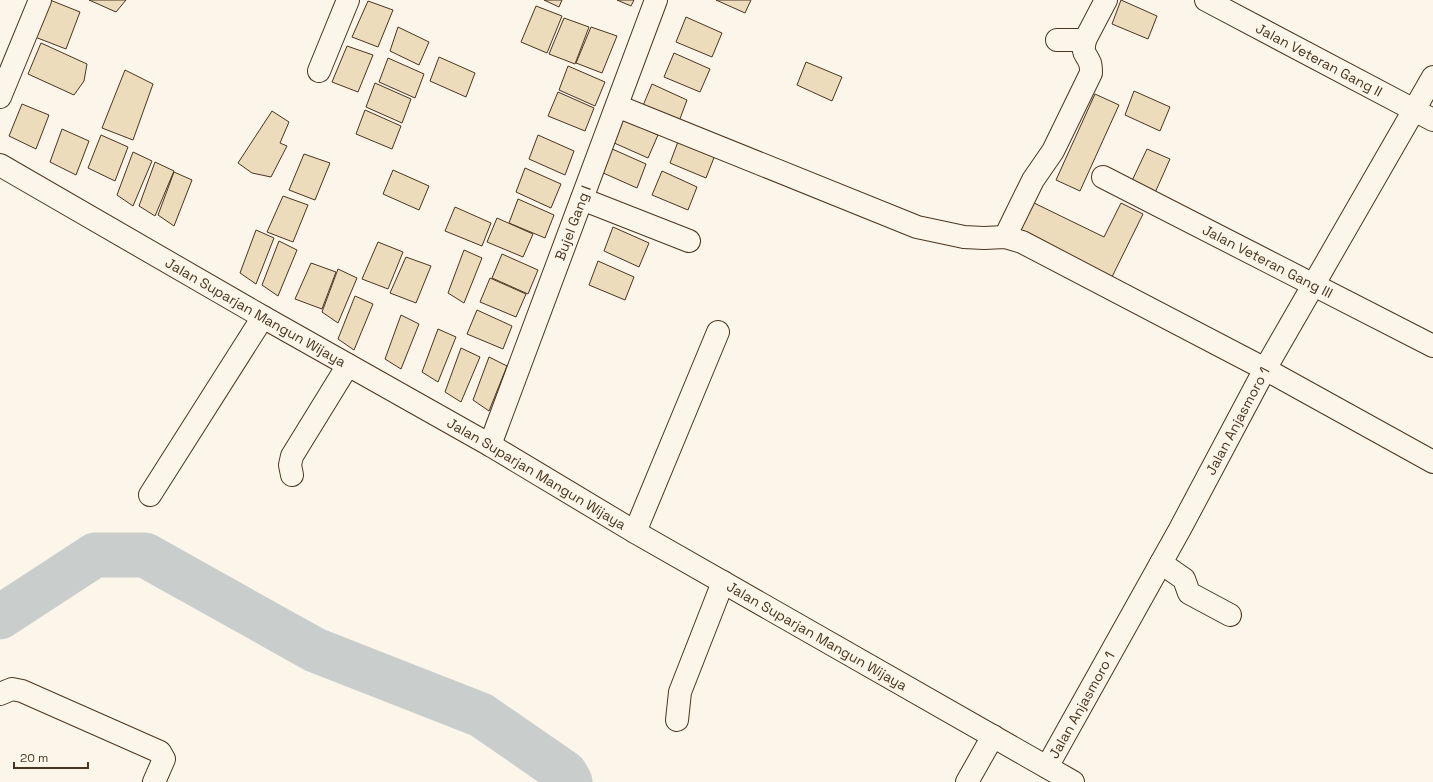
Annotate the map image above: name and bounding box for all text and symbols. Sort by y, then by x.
street label: Jalan Veteran Gang II [1253,19,1386,101]
street label: Bujel Gang I [551,183,595,263]
street label: Jalan Veteran Gang III [1199,220,1336,302]
street label: Jalan Suparjan Mangun Wijaya [162,254,349,371]
street label: Jalan Anjasmoro 1 [1201,364,1273,478]
street label: Jalan Suparjan Mangun Wijaya [444,414,629,534]
street label: Jalan Suparjan Mangun Wijaya [723,577,911,695]
street label: Jalan Anjasmoro 1 [1045,648,1119,762]
scale bar [14,744,88,770]
text: 20 m [20,750,48,766]

